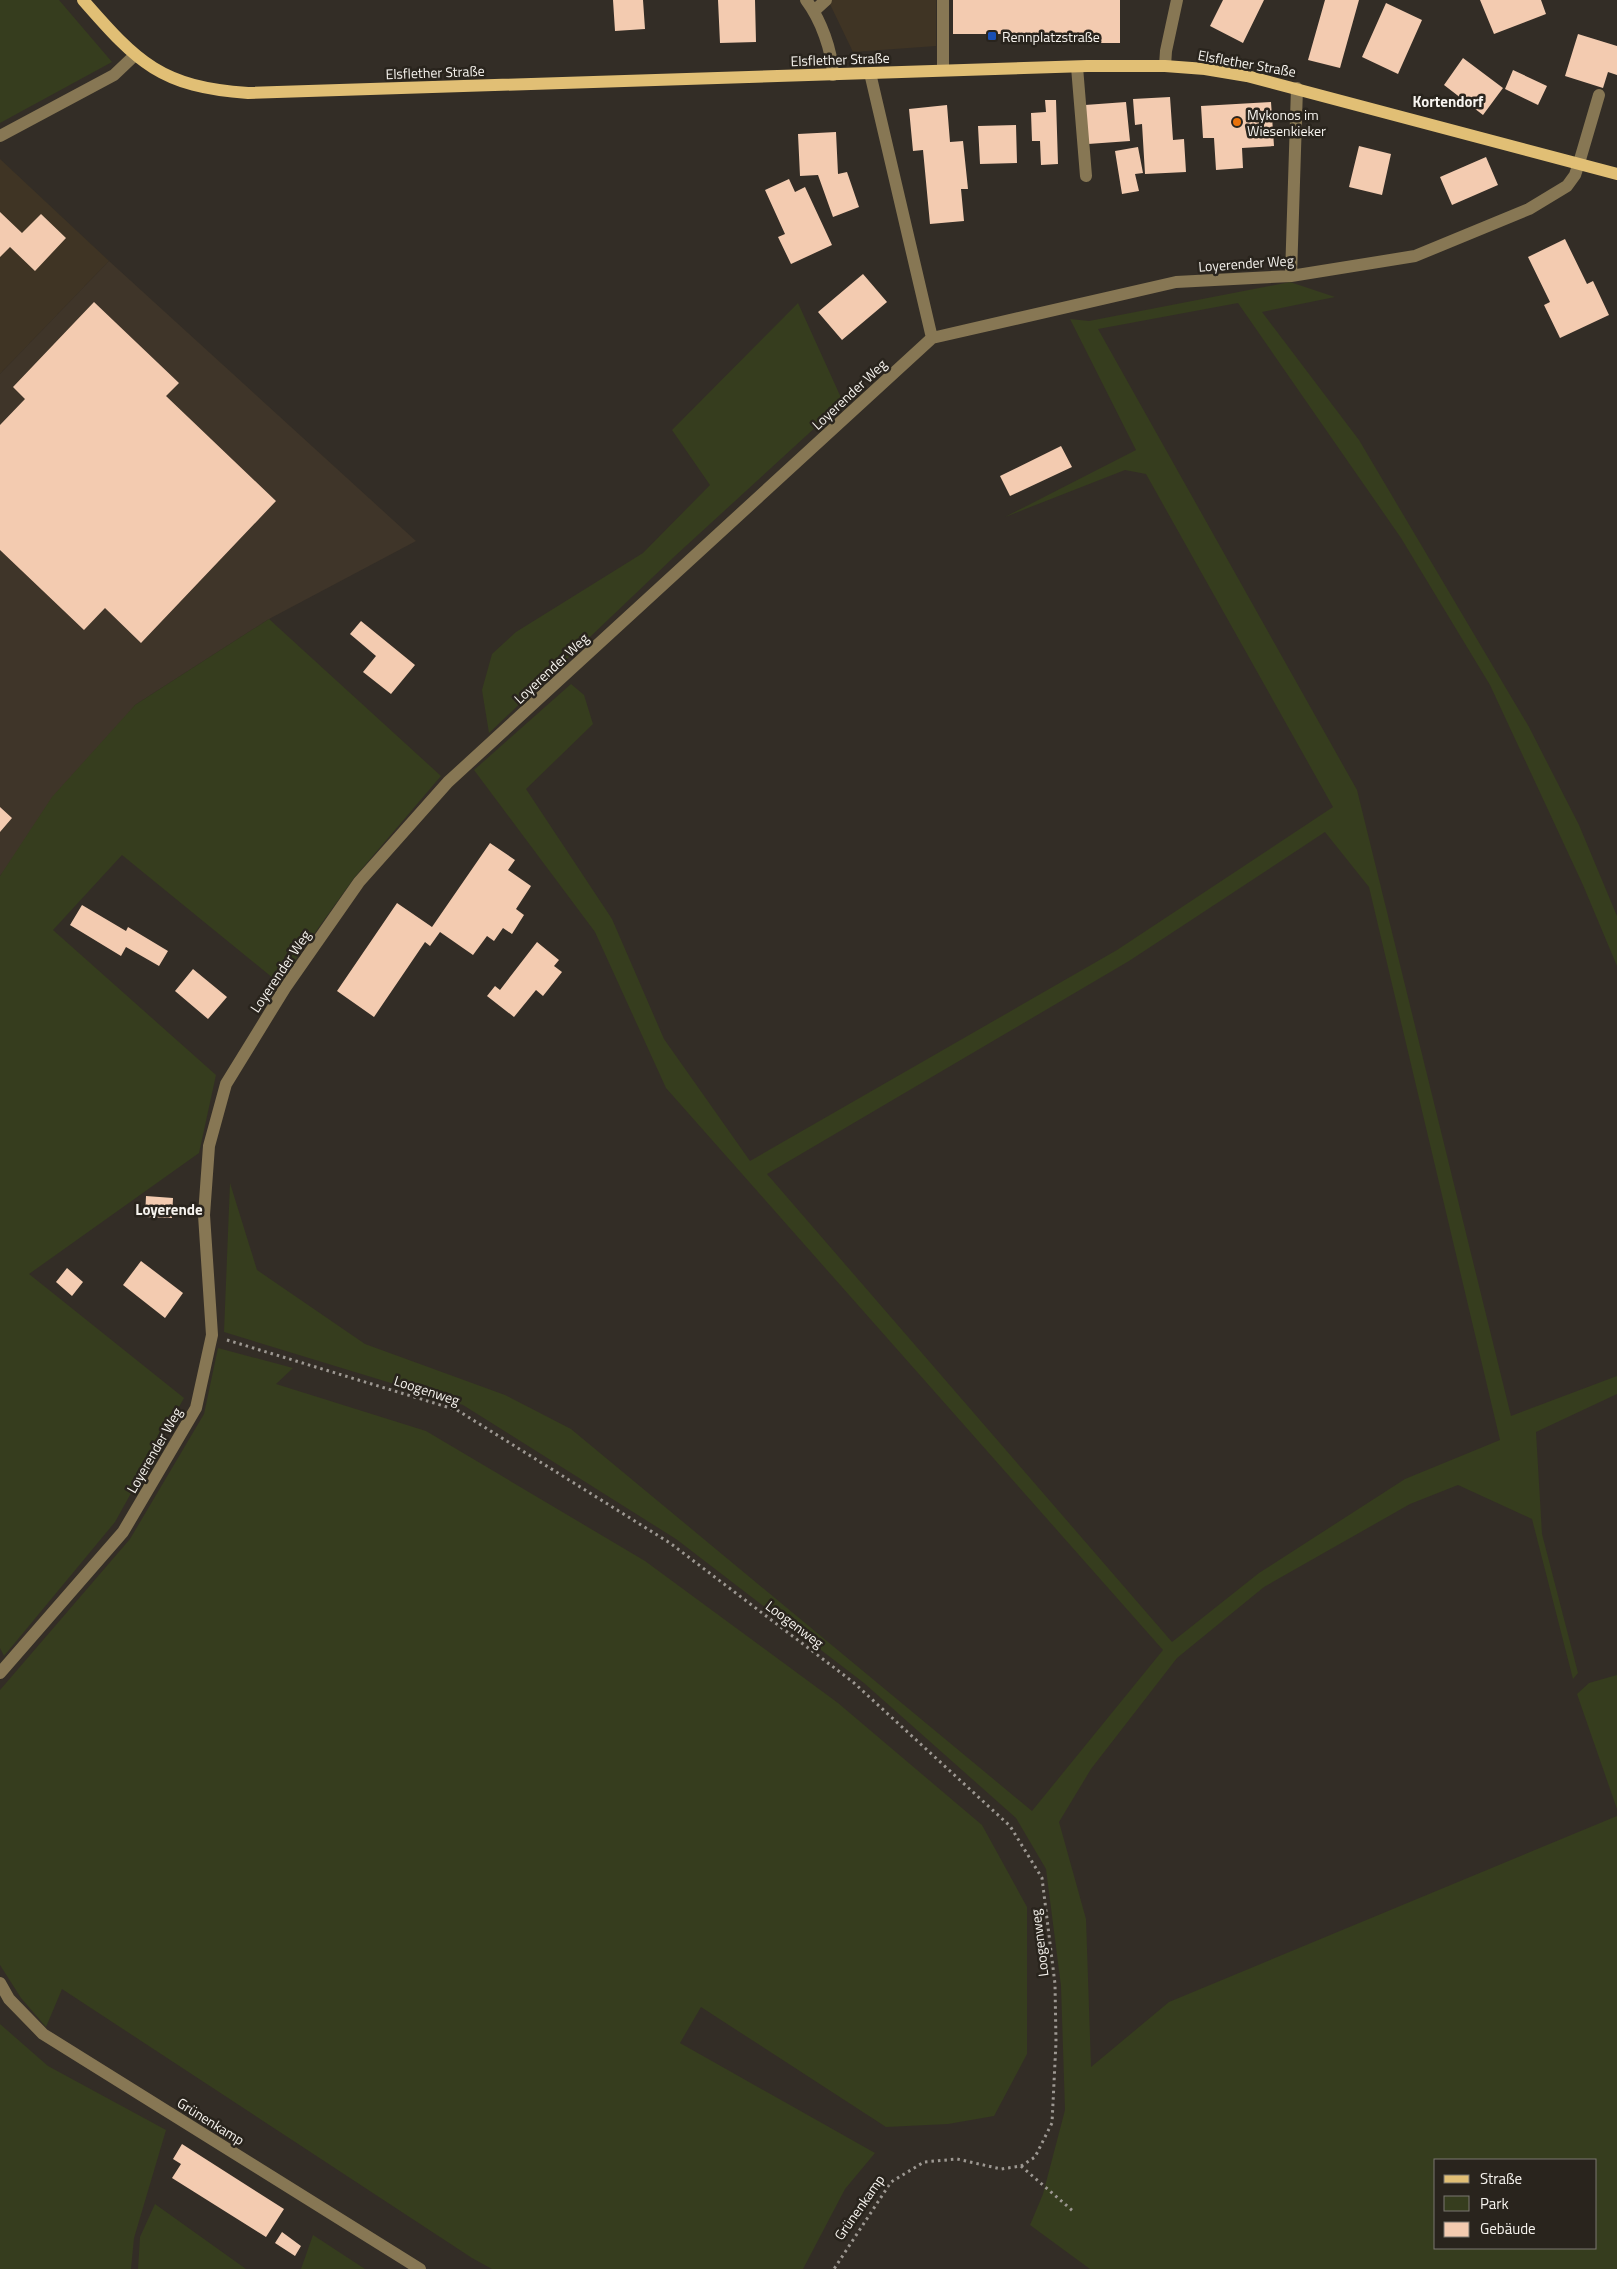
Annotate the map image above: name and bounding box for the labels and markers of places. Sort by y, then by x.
place label: Rennplatzstraße [1002,26,1100,47]
marker: Rennplatzstraße [986,30,998,42]
place label: Mykonos im Wiesenkieker [1247,104,1326,141]
marker: Mykonos im Wiesenkieker [1231,116,1243,128]

